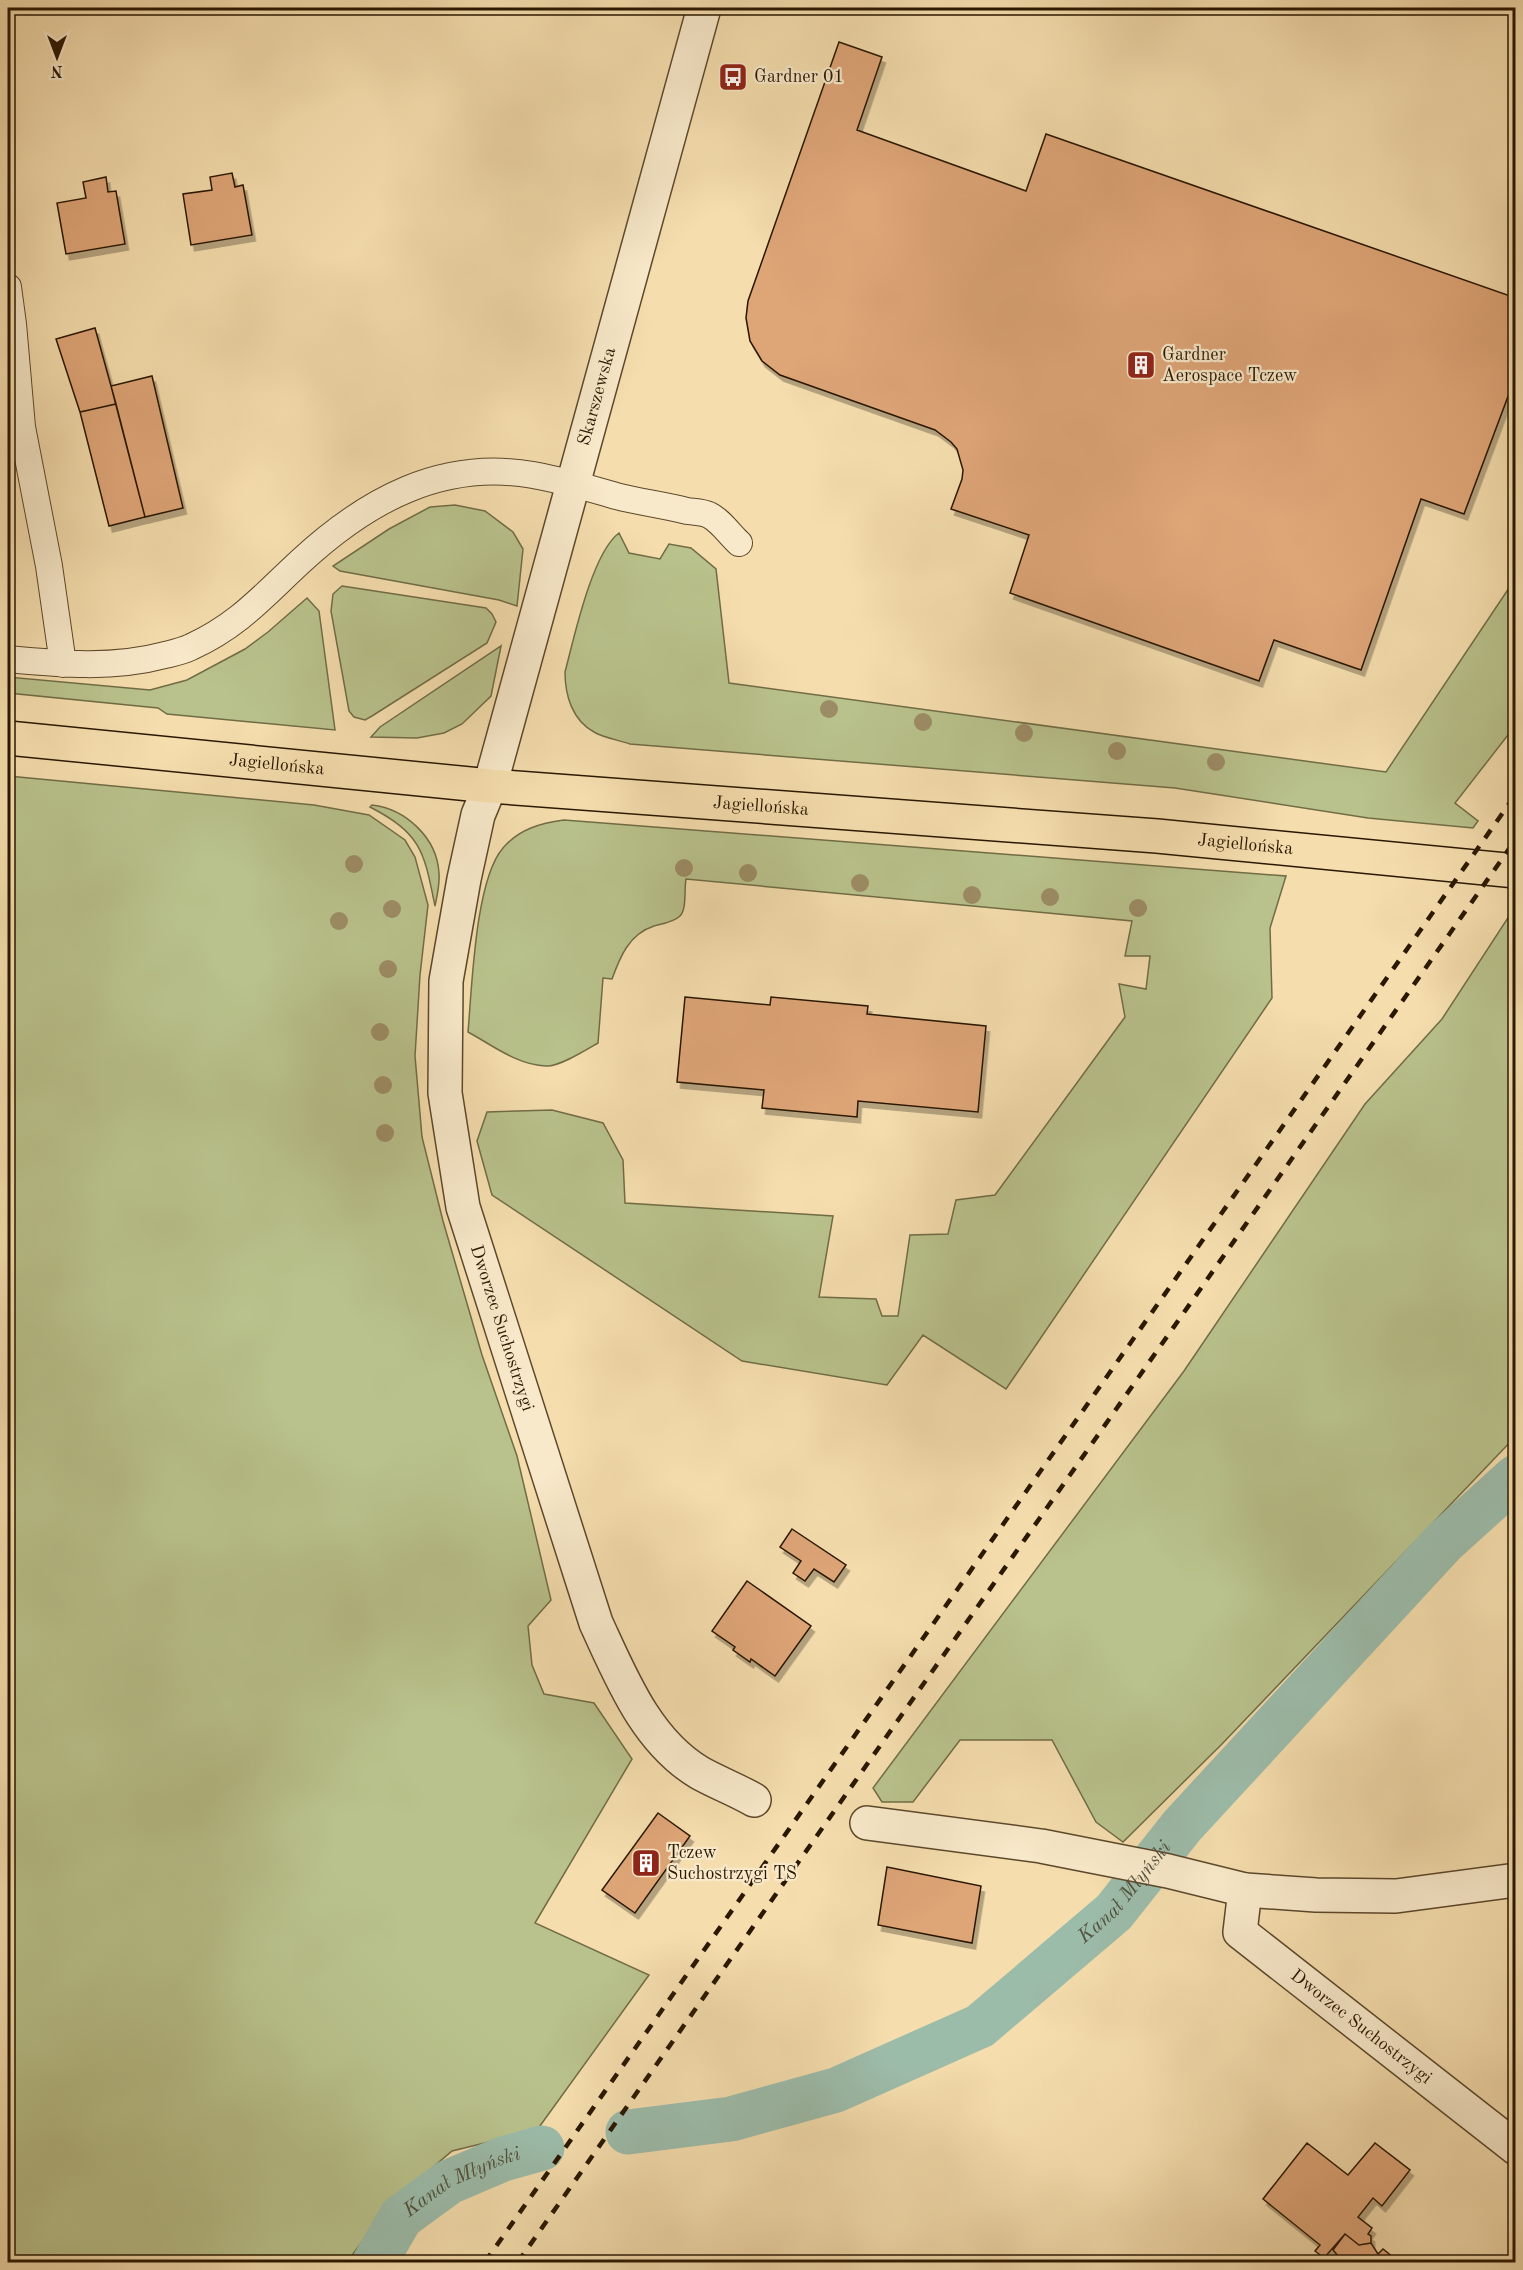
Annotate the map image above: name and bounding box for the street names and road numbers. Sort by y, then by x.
street label: Skarszewska [575,345,619,448]
street label: Jagiellońska [228,751,325,778]
street label: Jagiellońska [712,794,810,819]
street label: Jagiellońska [1197,831,1294,858]
street label: Dworzec Suchostrzygi [467,1243,537,1414]
street label: Dworzec Suchostrzygi [1287,1966,1435,2087]

